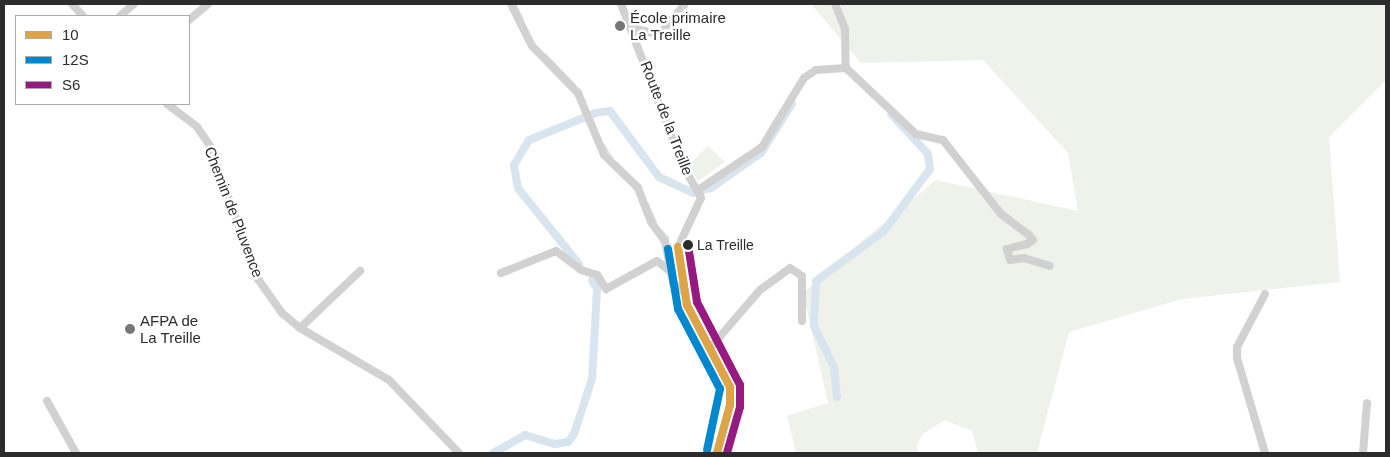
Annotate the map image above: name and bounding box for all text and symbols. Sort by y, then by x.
place label: École primaire La Treille [630,8,726,43]
legend [15,15,190,105]
marker: École primaire La Treille [614,20,626,32]
text: 10 [62,26,79,43]
text: 12S [62,51,89,68]
street label: Route de la Treille [637,58,697,178]
text: S6 [62,76,80,93]
street label: Chemin de Pluvence [201,144,267,280]
place label: La Treille [697,237,754,253]
marker: La Treille [683,240,693,250]
place label: AFPA de La Treille [140,311,201,346]
marker: AFPA de La Treille [124,323,136,335]

